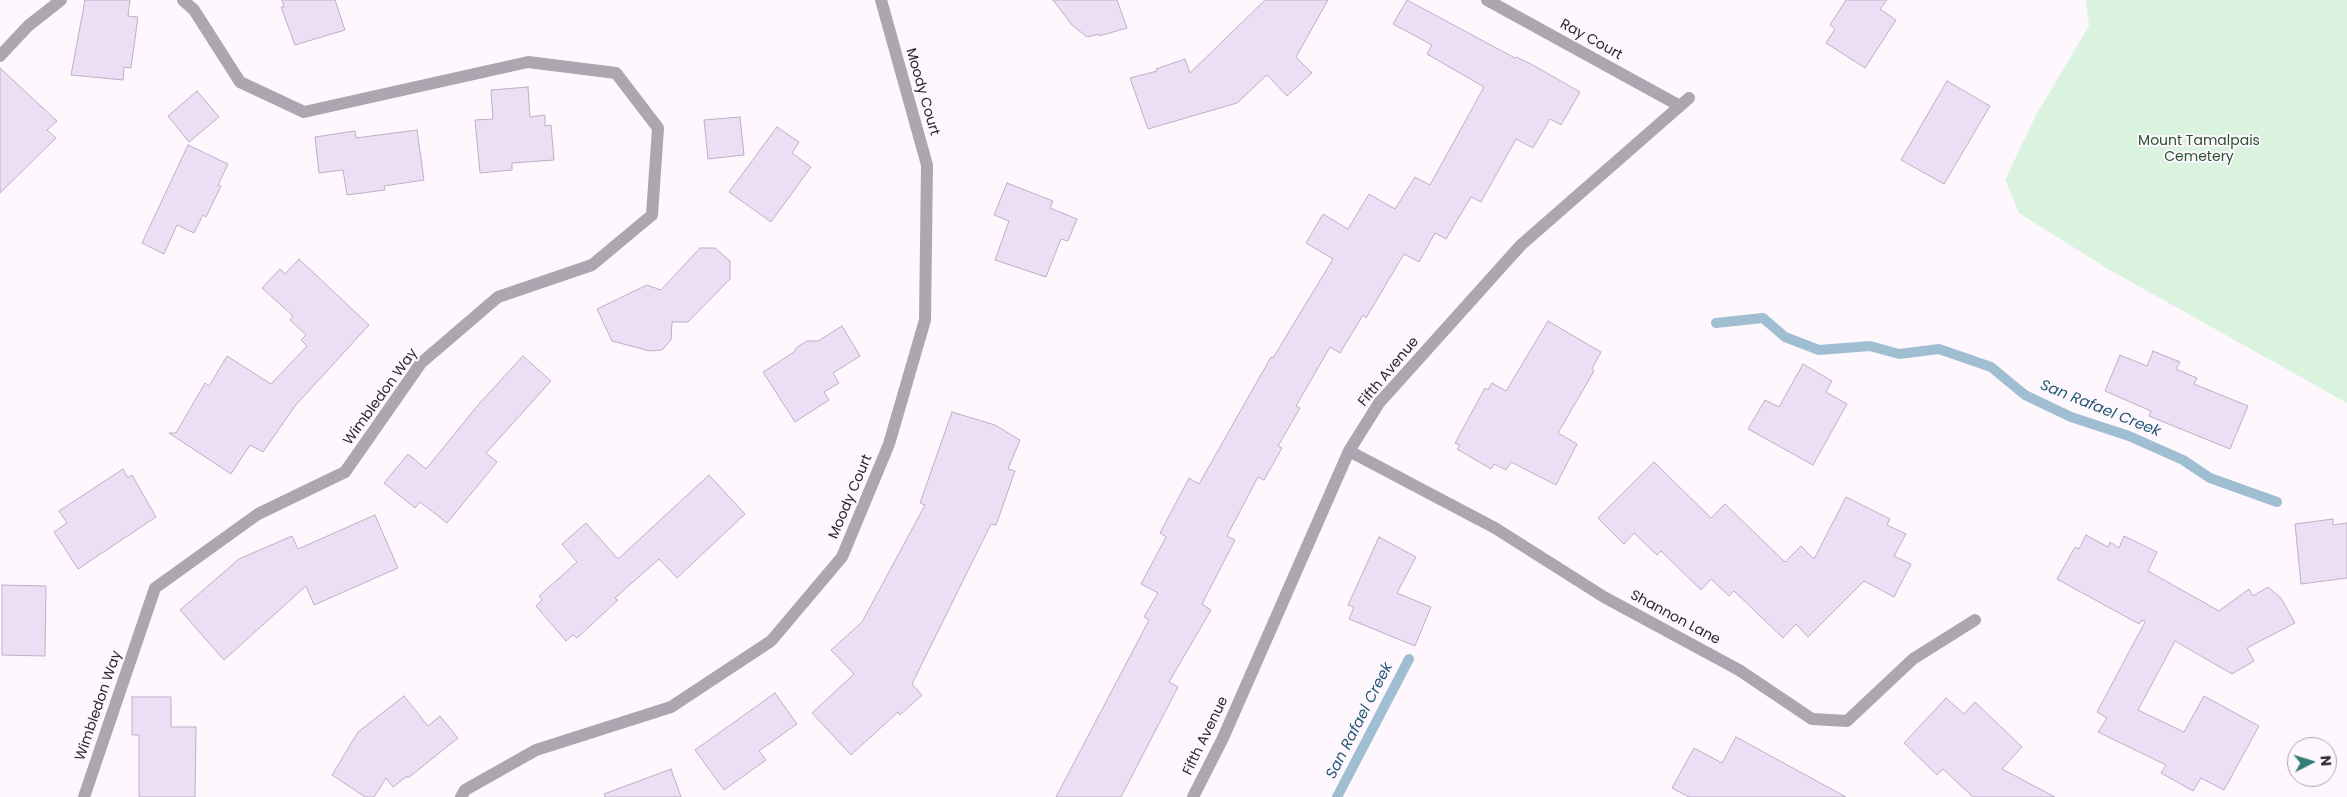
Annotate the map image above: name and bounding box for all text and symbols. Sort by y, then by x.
street label: Ray Court [1557,16,1625,64]
street label: Moody Court [902,46,942,138]
park label: Mount Tamalpais Cemetery [2138,133,2260,166]
street label: Fifth Avenue [1355,334,1423,410]
street label: Wimbledon Way [340,345,422,449]
water label: San Rafael Creek [2037,377,2163,441]
street label: Moody Court [826,452,876,542]
street label: Shannon Lane [1627,587,1723,649]
street label: Wimbledon Way [72,649,126,763]
water label: San Rafael Creek [1323,660,1397,782]
street label: Fifth Avenue [1180,694,1232,778]
north arrow [2287,737,2337,787]
text: N [2316,755,2336,767]

